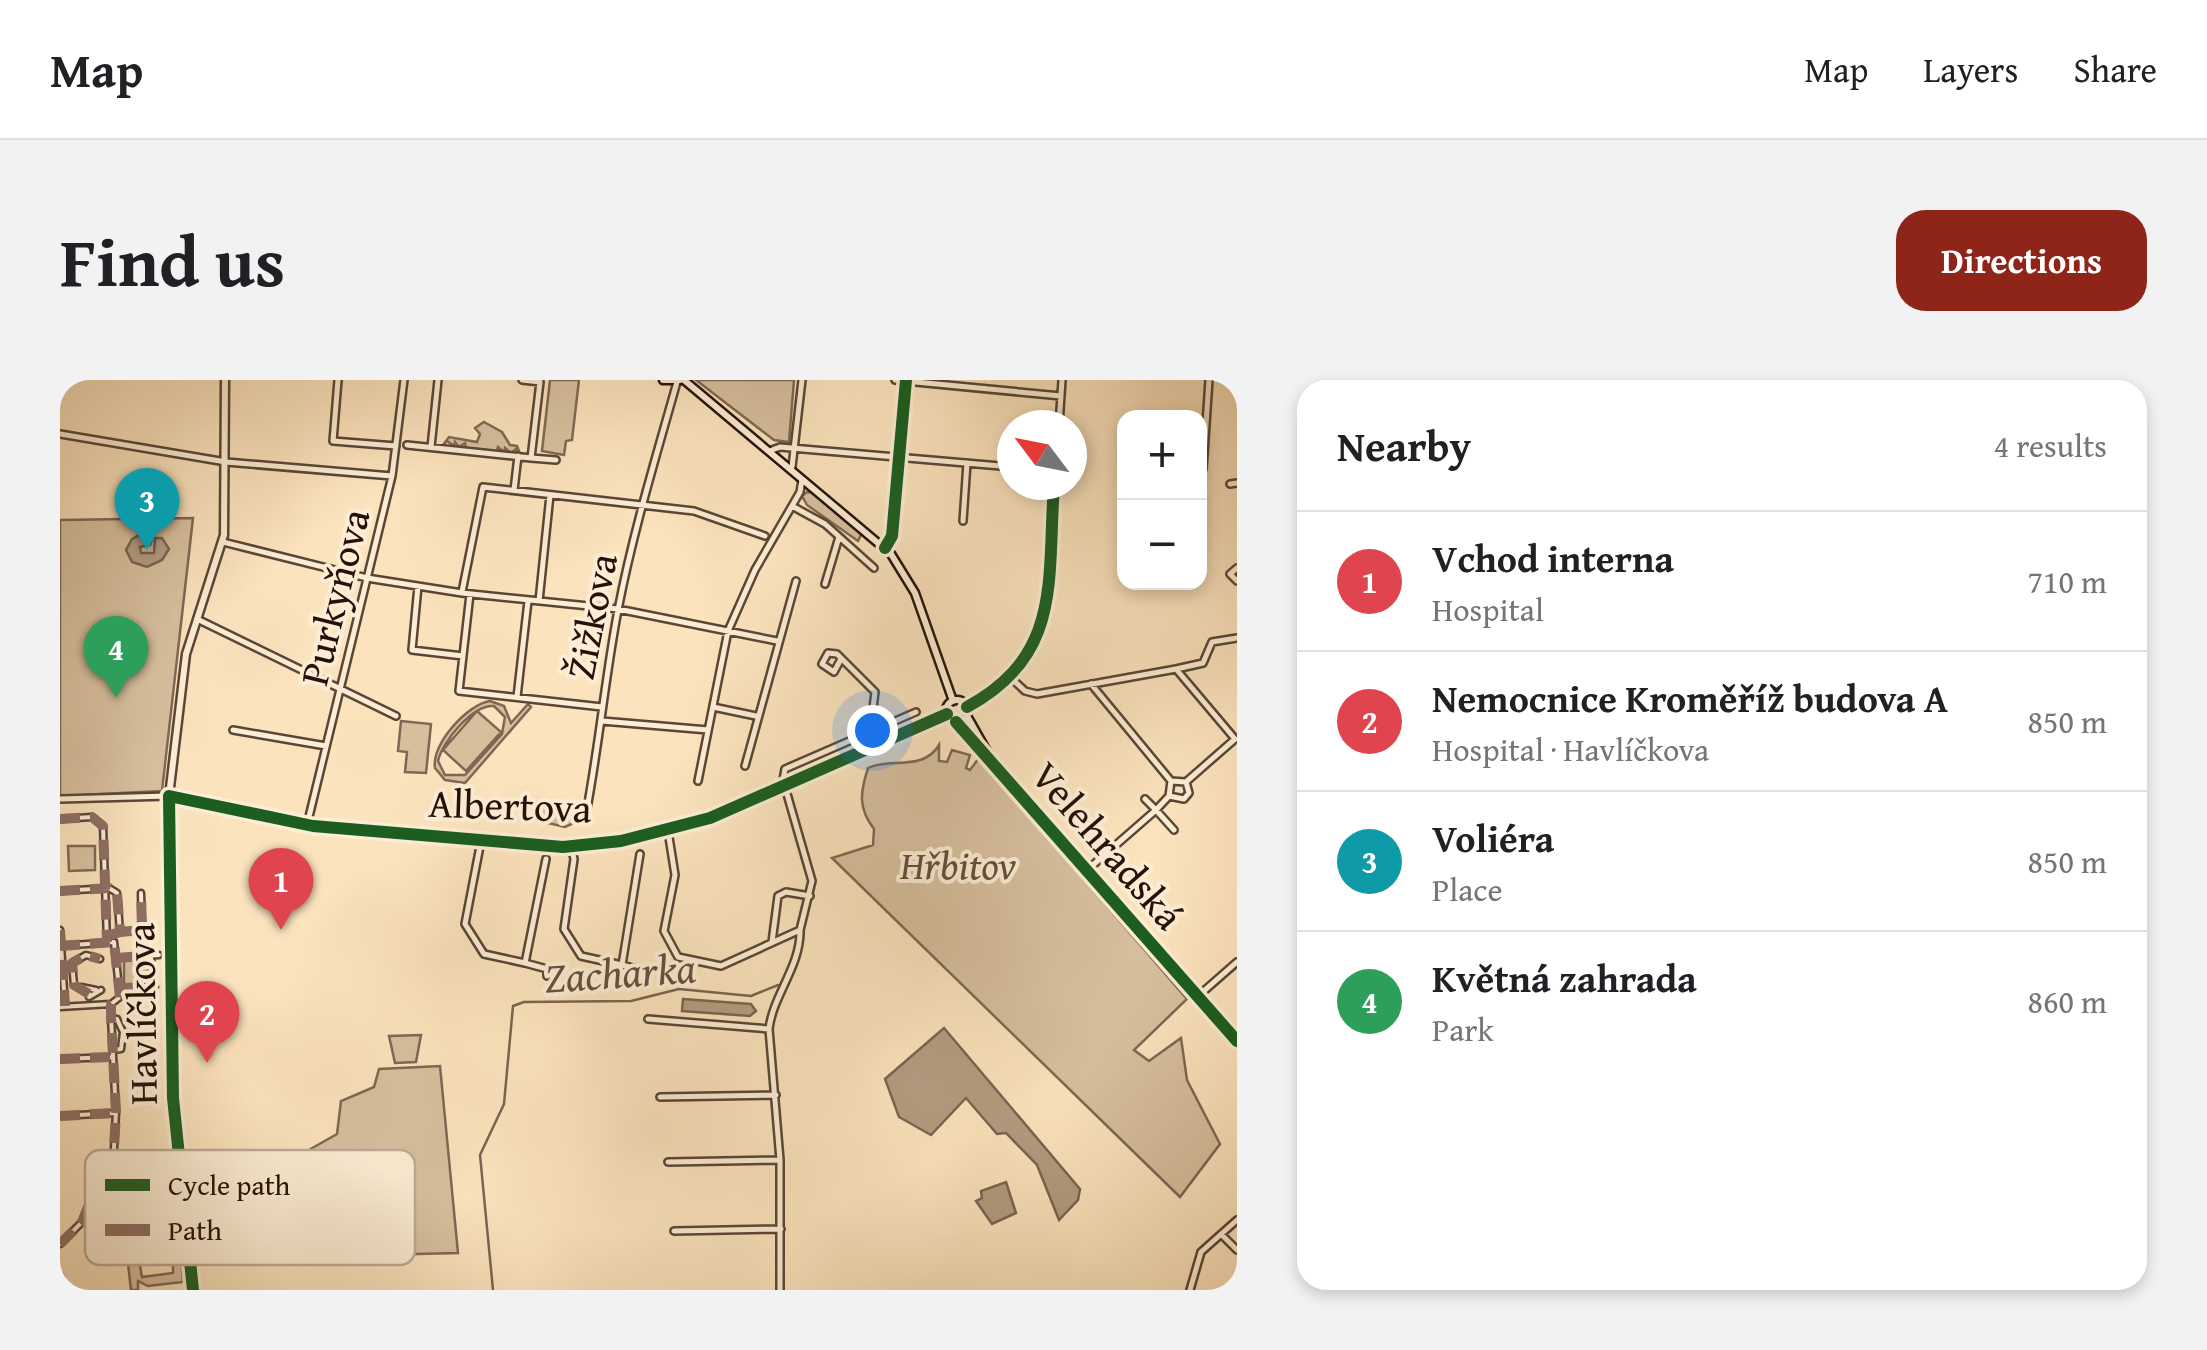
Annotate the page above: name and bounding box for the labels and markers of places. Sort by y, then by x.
pin: 3 [114,468,180,550]
pin: 4 [83,616,148,698]
pin: 1 [248,848,314,930]
pin: 2 [174,980,240,1063]

